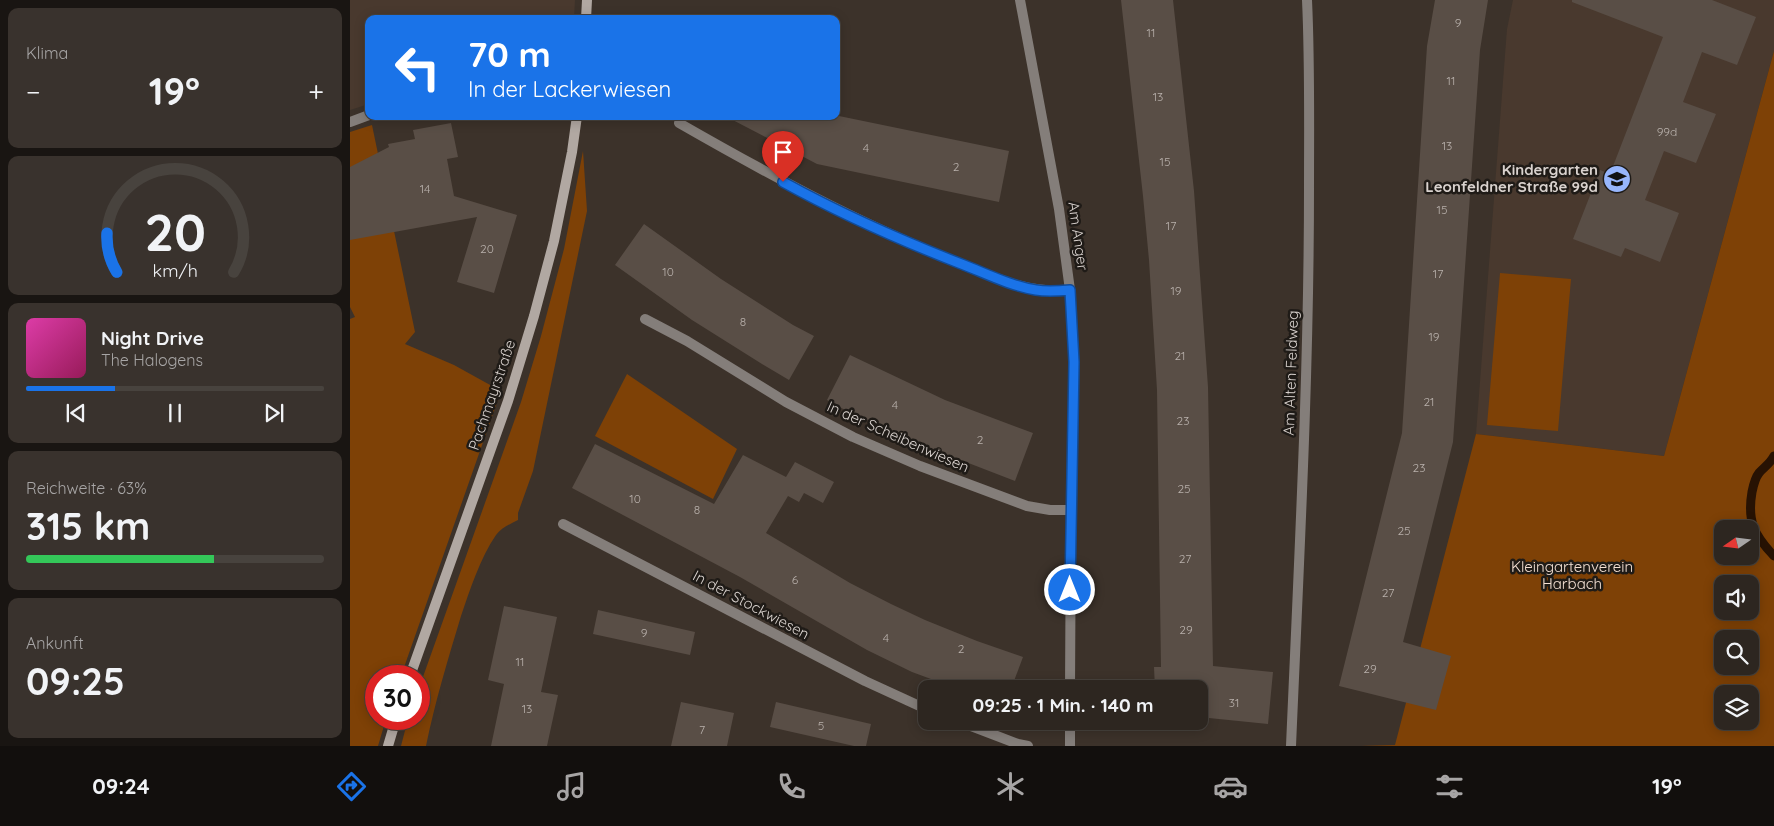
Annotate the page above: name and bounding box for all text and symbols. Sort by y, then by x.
house number: 9 [1455,15,1462,30]
house number: 11 [1147,25,1155,40]
text: 70 m [468,32,551,76]
icon: left [385,35,450,100]
text: Klima [26,43,68,63]
text: 19° [149,67,200,115]
house number: 11 [1447,73,1455,88]
text: − [26,74,41,109]
text: + [308,74,324,109]
text: In der Lackerwiesen [468,75,671,103]
house number: 13 [1153,89,1163,104]
house number: 99d [1657,124,1677,139]
pin [762,131,804,182]
icon: arrive [769,138,797,166]
house number: 13 [1442,138,1452,153]
house number: 4 [863,140,869,155]
house number: 15 [1160,154,1170,169]
house number: 2 [953,159,960,174]
place label: Kindergarten Leonfeldner Straße 99d [1425,160,1598,196]
school or university icon: Kindergarten Leonfeldner Straße 99d [1602,164,1632,194]
house number: 14 [420,181,430,196]
text: 20 [144,199,206,264]
street label: Am Anger [1064,200,1093,272]
house number: 15 [1437,202,1447,217]
house number: 17 [1166,218,1176,233]
house number: 20 [480,241,494,256]
text: km/h [152,259,198,281]
house number: 10 [662,264,674,279]
house number: 17 [1433,266,1443,281]
house number: 19 [1170,283,1182,298]
street label: Am Alten Feldweg [1279,310,1302,436]
house number: 8 [740,314,746,329]
text: Night Drive [101,326,204,350]
house number: 19 [1428,329,1440,344]
street label: Pachmayrstraße [464,337,519,453]
house number: 21 [1174,348,1186,363]
text: The Halogens [101,350,203,370]
house number: 21 [1423,394,1435,409]
street label: In der Scheibenwiesen [824,397,972,476]
house number: 4 [892,397,898,412]
icon: previous [62,399,90,427]
icon: pause [161,399,189,427]
icon: next [260,399,288,427]
house number: 23 [1177,413,1189,428]
house number: 2 [977,432,984,447]
house number: 23 [1413,460,1425,475]
text: Reichweite · 63% [26,478,147,498]
house number: 25 [1177,481,1191,496]
house number: 10 [629,491,641,506]
text: 315 km [26,502,150,550]
house number: 8 [694,502,700,517]
north arrow [1714,520,1759,565]
map controls [1714,520,1759,730]
house number: 25 [1397,523,1411,538]
house number: 27 [1179,551,1191,566]
park label: Kleingartenverein Harbach [1511,557,1633,593]
position arrow [1043,563,1095,615]
street label: In der Stockwiesen [690,566,813,643]
house number: 6 [792,572,799,587]
button: sound [1714,575,1759,620]
house number: 27 [1382,585,1394,600]
house number: 29 [1179,622,1193,637]
house number: 9 [641,625,648,640]
house number: 4 [883,630,889,645]
button: search [1714,630,1759,675]
text: Ankunft [26,633,84,653]
house number: 2 [958,641,965,656]
house number: 11 [516,654,524,669]
text: 09:25 [26,657,125,705]
house number: 29 [1363,661,1377,676]
speed limit sign: 30 [365,665,430,730]
button: layers [1714,685,1759,730]
text: 09:25 · 1 Min. · 140 m [973,693,1154,717]
house number: 31 [1229,695,1239,710]
house number: 13 [522,701,532,716]
house number: 5 [818,718,824,733]
house number: 7 [699,722,705,737]
icon: directions [334,769,369,804]
icon: music [554,769,589,804]
icon: phone [774,769,809,804]
icon: climate [993,769,1028,804]
icon: car [1213,769,1248,804]
icon: filters [1432,769,1467,804]
text: 09:24 [92,772,150,800]
text: 19° [1652,772,1682,800]

